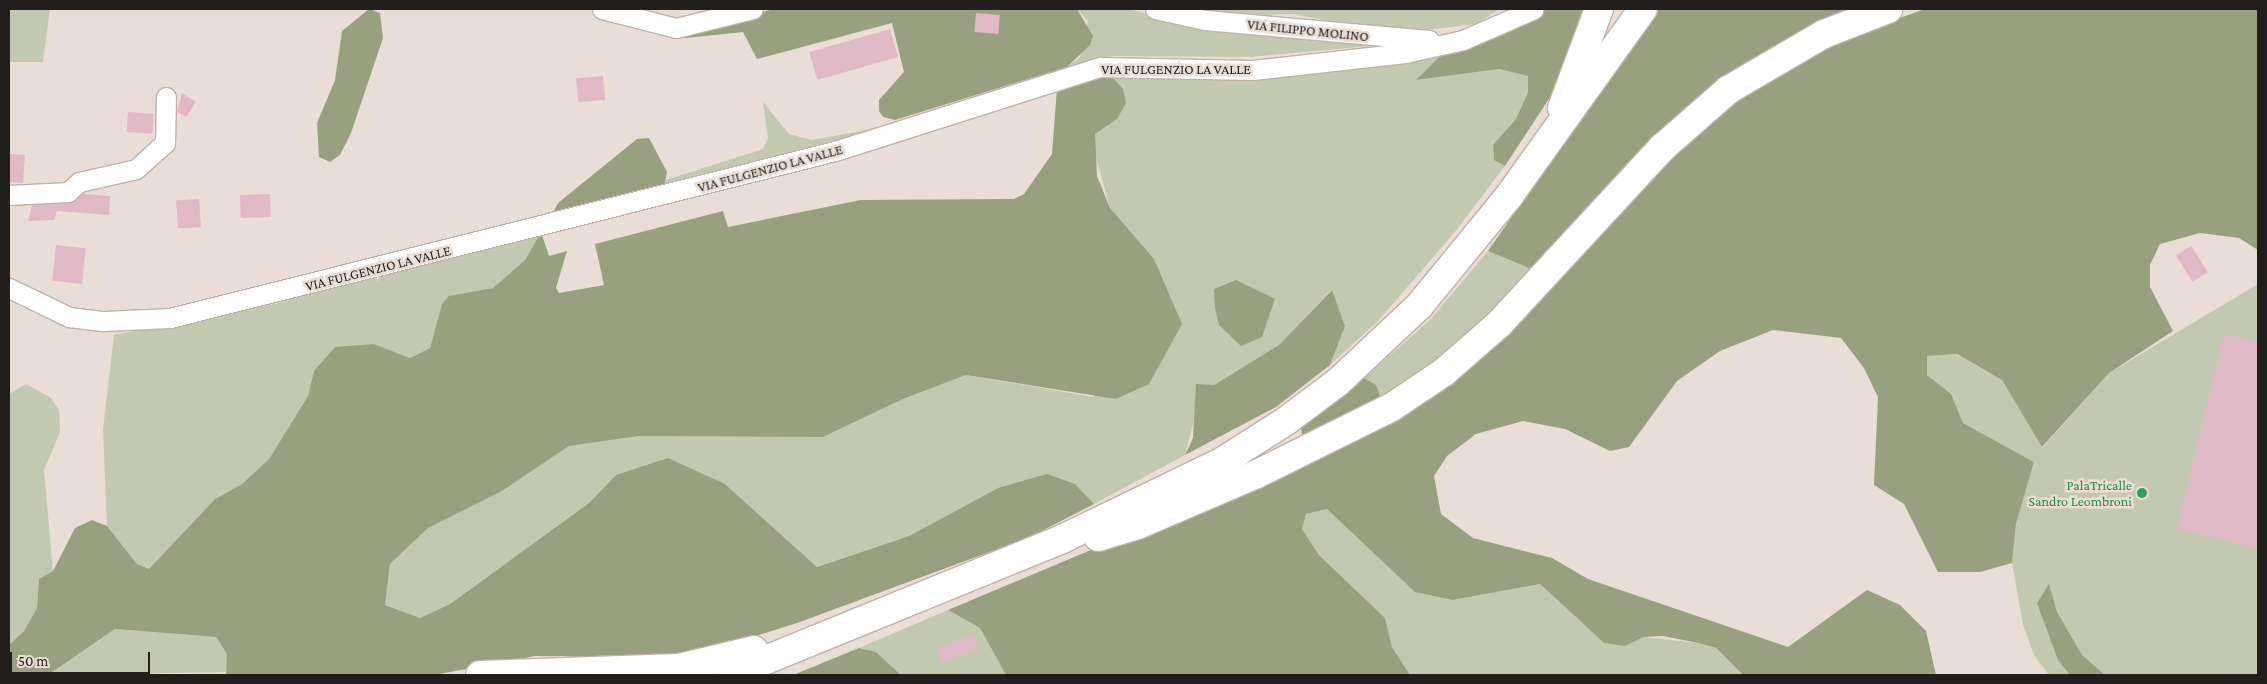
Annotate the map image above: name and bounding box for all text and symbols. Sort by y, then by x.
street label: VIA FILIPPO MOLINO [1246,15,1370,45]
street label: VIA FULGENZIO LA VALLE [1101,61,1251,77]
street label: VIA FULGENZIO LA VALLE [696,141,844,195]
street label: VIA FULGENZIO LA VALLE [303,242,453,294]
place label: PalaTricalle Sandro Leombroni [2029,477,2132,510]
marker: PalaTricalle Sandro Leombroni [2136,487,2148,499]
scale bar [12,642,152,674]
text: 50 m [18,653,48,669]

